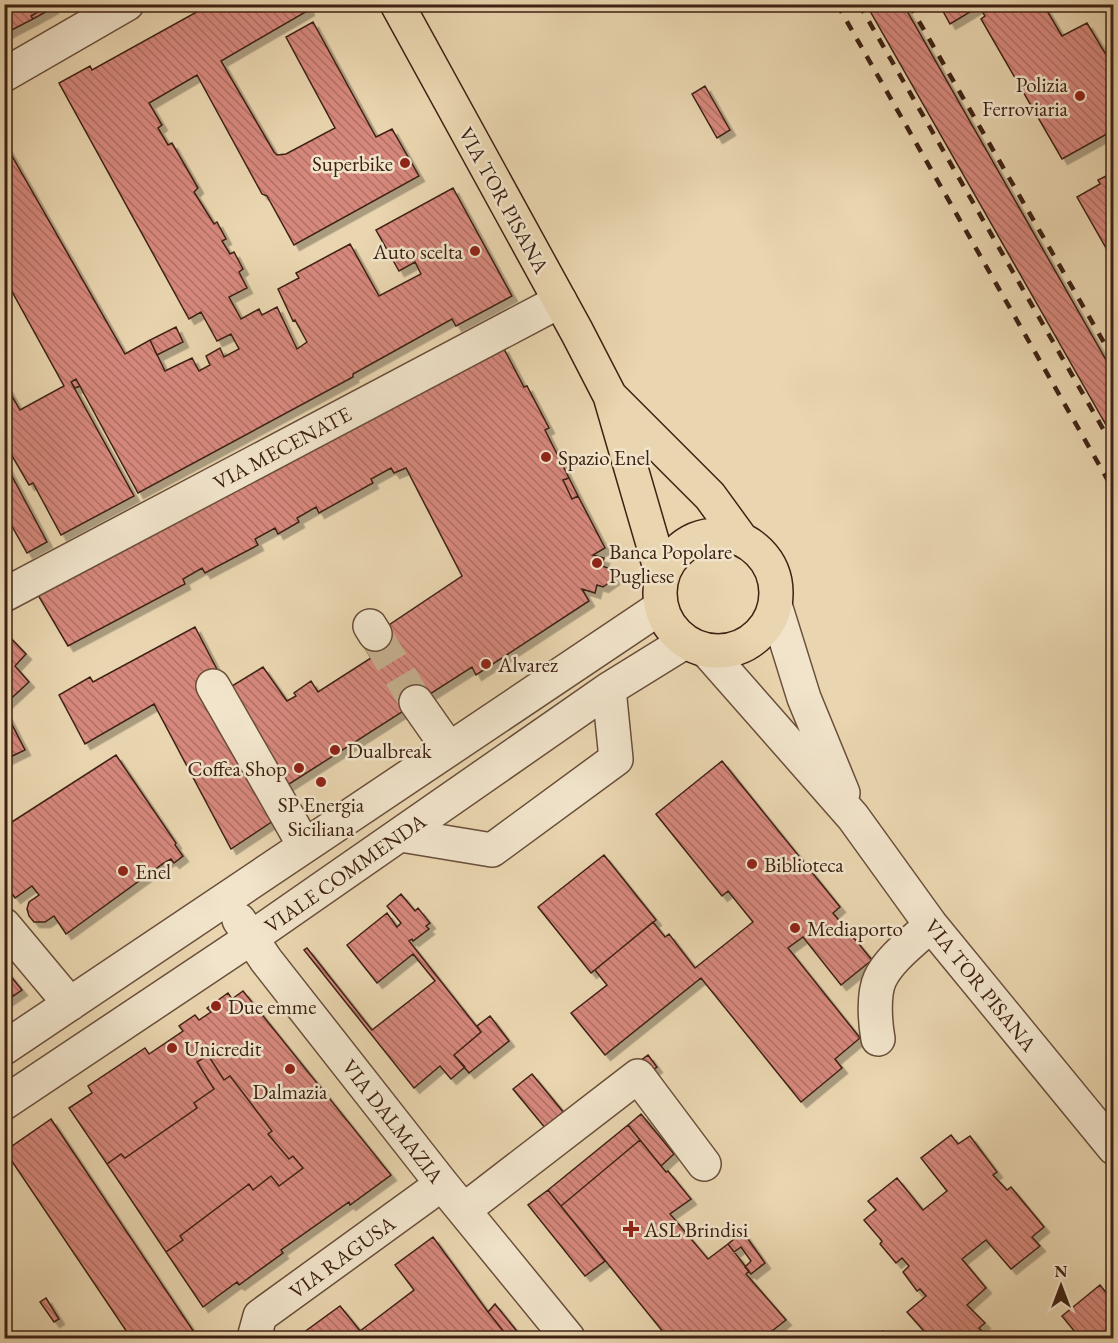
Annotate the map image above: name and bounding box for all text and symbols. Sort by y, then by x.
place label: Polizia Ferroviaria [982,71,1069,122]
marker: Polizia Ferroviaria [1073,89,1087,103]
street label: VIA TOR PISANA [453,122,556,278]
place label: Superbike [312,150,393,177]
marker: Superbike [398,156,412,170]
place label: Auto scelta [372,238,464,265]
marker: Auto scelta [468,244,482,258]
street label: VIA MECENATE [208,400,356,496]
place label: Spazio Enel [558,444,650,471]
marker: Spazio Enel [539,450,553,464]
place label: Banca Popolare Pugliese [609,538,732,589]
marker: Banca Popolare Pugliese [590,556,604,570]
place label: Alvarez [497,651,558,678]
marker: Alvarez [479,657,493,671]
place label: Dualbreak [347,737,433,764]
marker: Dualbreak [328,743,342,757]
place label: Coffea Shop [188,755,287,782]
marker: Coffea Shop [292,761,306,775]
marker: SP Energia Siciliana [314,775,328,789]
place label: SP Energia Siciliana [278,791,365,842]
street label: VIALE COMMENDA [259,807,431,939]
place label: Biblioteca [764,851,844,878]
marker: Biblioteca [745,857,759,871]
place label: Enel [135,858,171,885]
marker: Enel [116,864,130,878]
street label: VIA TOR PISANA [919,913,1043,1057]
place label: Mediaporto [807,915,903,942]
marker: Mediaporto [788,921,802,935]
place label: Due emme [228,993,316,1020]
marker: Due emme [209,999,223,1013]
place label: Unicredit [184,1035,262,1062]
marker: Unicredit [165,1041,179,1055]
street label: VIA DALMAZIA [336,1054,450,1189]
marker: Dalmazia [283,1062,297,1076]
place label: Dalmazia [253,1078,328,1105]
street label: VIA RAGUSA [284,1209,401,1305]
place label: ASL Brindisi [643,1216,748,1243]
marker: ASL Brindisi [622,1220,640,1238]
north arrow [1031,1256,1091,1316]
text: N [1055,1261,1068,1282]

